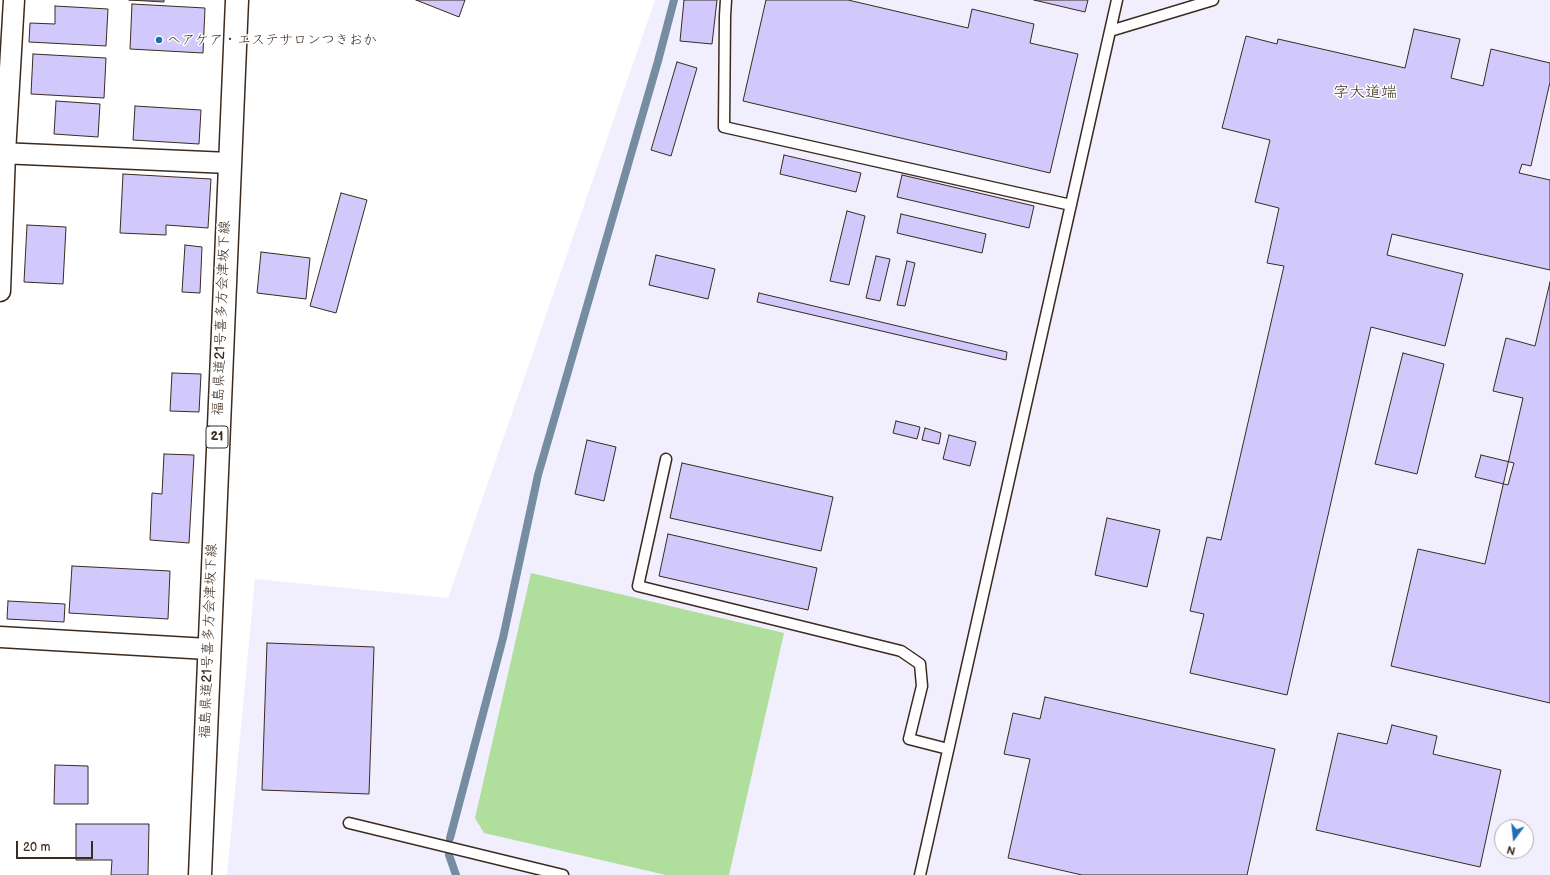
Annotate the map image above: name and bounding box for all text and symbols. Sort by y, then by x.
place label: ヘアケア・エステサロンつきおか [167,32,377,48]
marker: ヘアケア・エステサロンつきおか [154,35,164,45]
district label: 字大道端 [1333,83,1397,103]
street label: 福島県道21号喜多方会津坂下線 [210,220,234,416]
road number: 21 [206,426,228,448]
street label: 福島県道21号喜多方会津坂下線 [197,543,221,739]
north arrow [1494,819,1534,859]
scale bar [18,833,95,859]
text: 20 m [23,840,50,855]
text: N [1505,843,1517,857]

